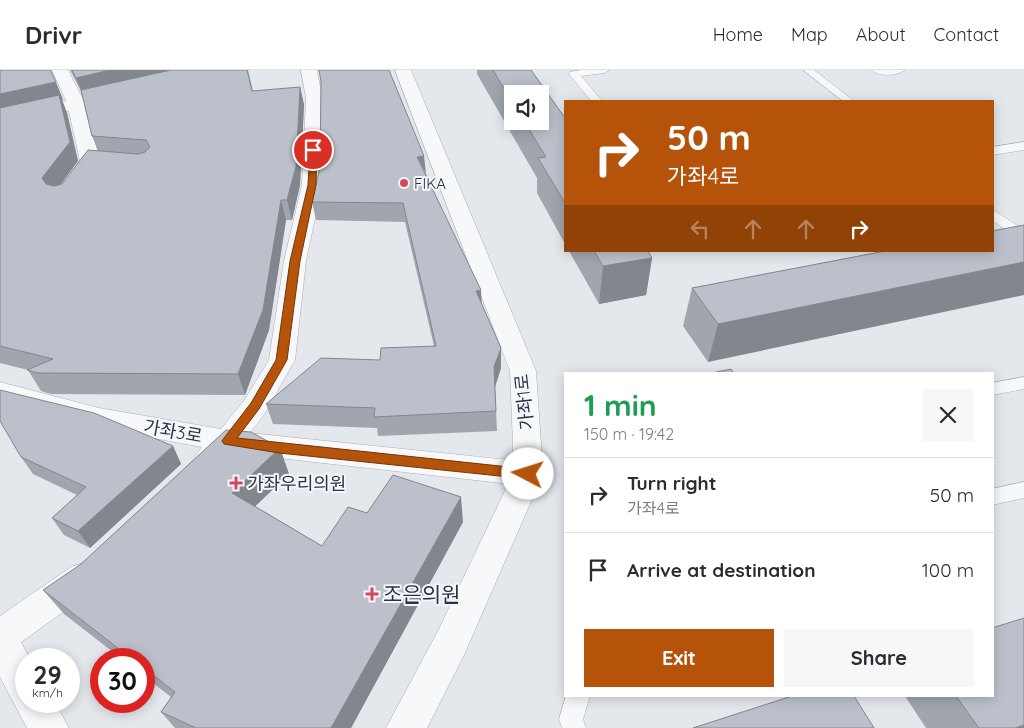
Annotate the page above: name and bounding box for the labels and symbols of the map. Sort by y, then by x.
pin [292,129,334,171]
place label: FIKA [414,174,446,193]
marker: FIKA [398,177,410,189]
street label: 가좌1로 [510,373,538,431]
street label: 가좌3로 [142,415,204,447]
position arrow [501,447,553,499]
place label: 가좌우리의원 [247,472,346,495]
marker: 가좌우리의원 [229,476,243,490]
place label: 조은의원 [383,581,460,607]
marker: 조은의원 [365,587,379,601]
speed limit sign: 30 [90,648,155,713]

